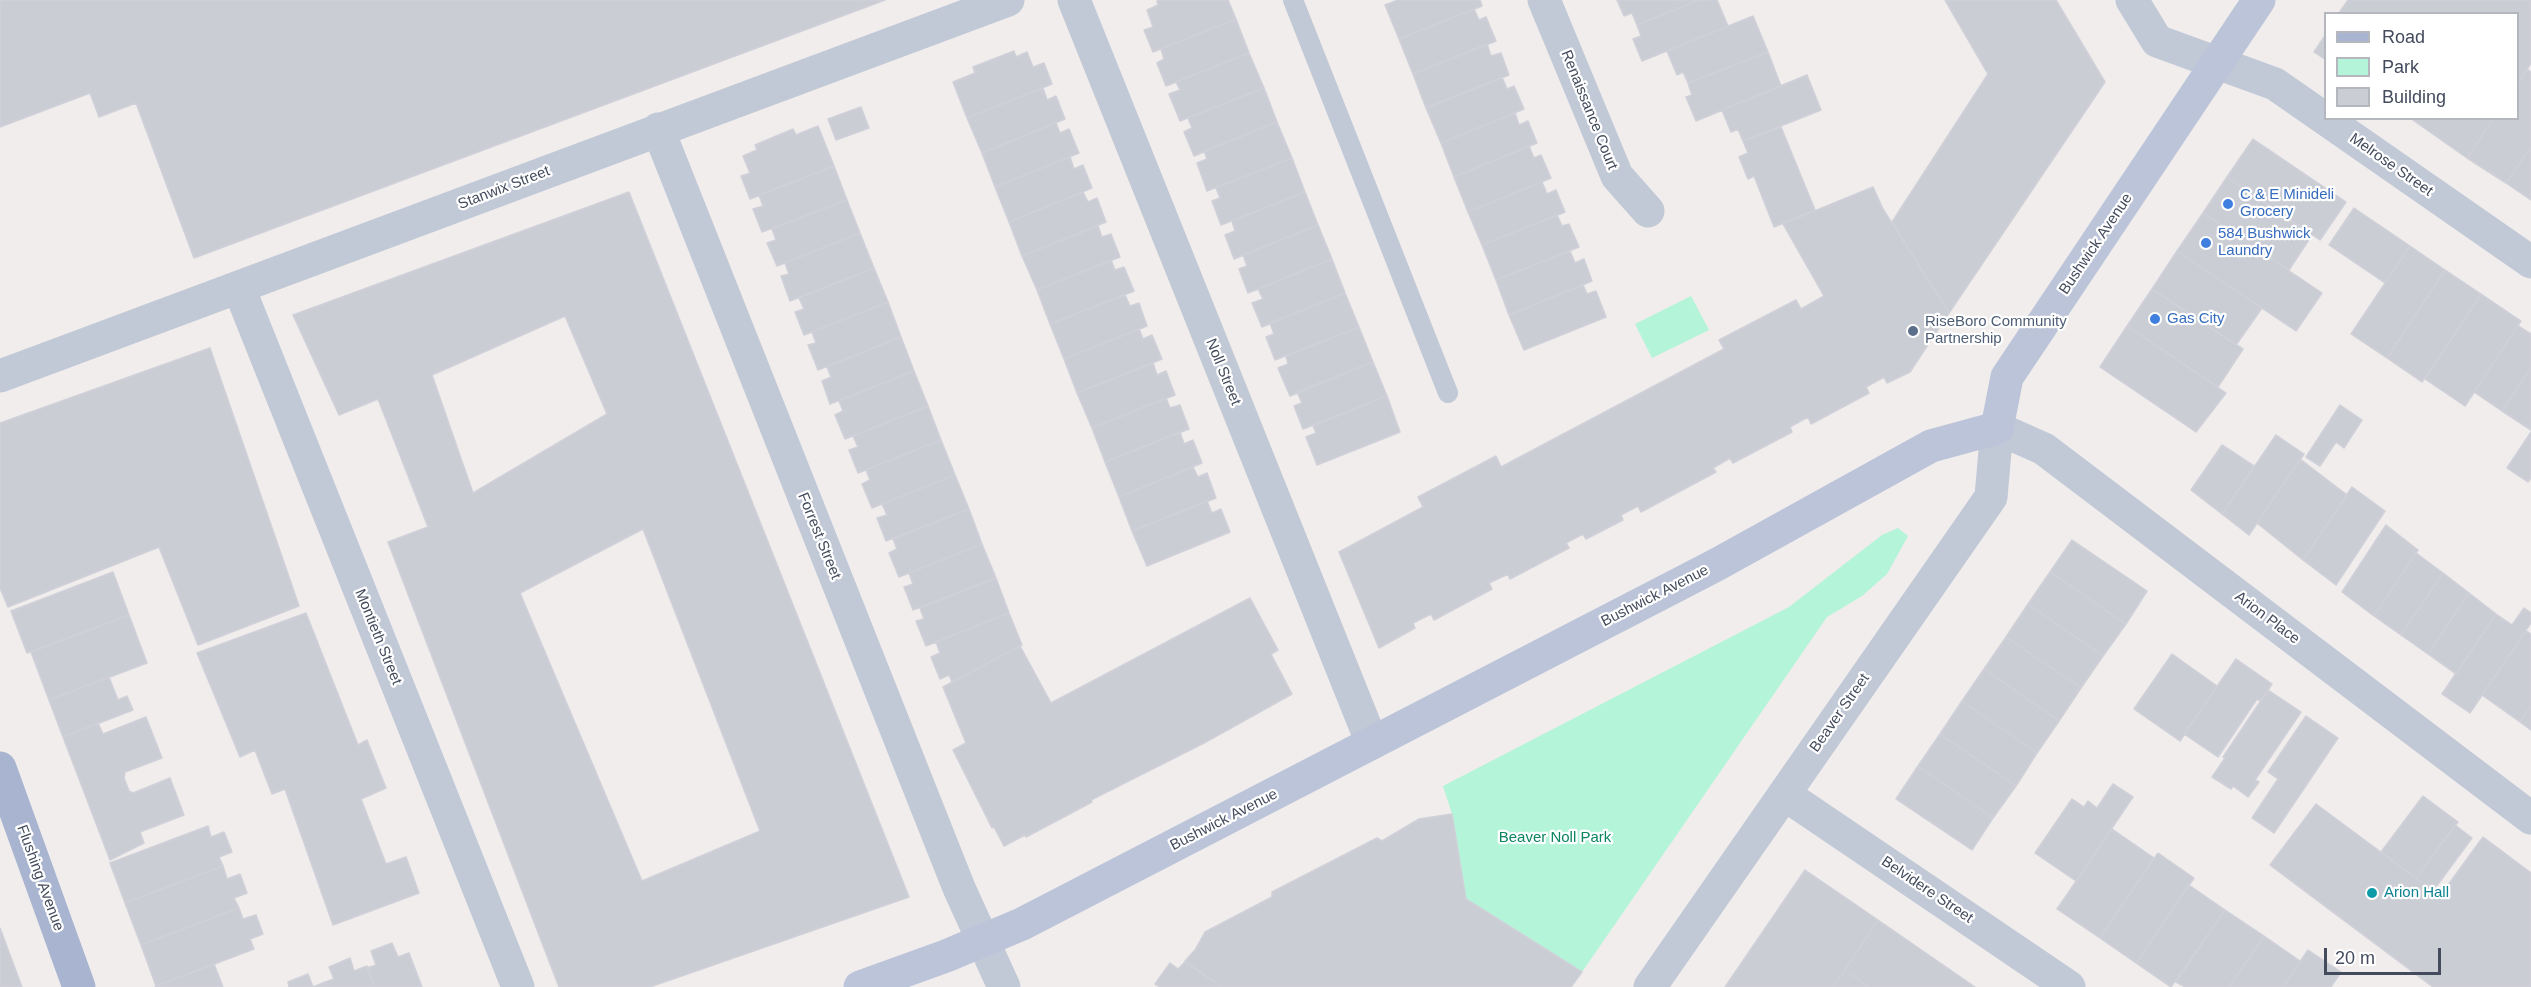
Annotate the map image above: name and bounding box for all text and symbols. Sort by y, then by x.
legend [2324,12,2519,120]
text: Road [2382,27,2425,47]
street label: Renaissance Court [1557,47,1621,173]
text: Park [2382,57,2419,77]
text: Building [2382,87,2446,107]
street label: Melrose Street [2346,130,2436,200]
street label: Stanwix Street [456,162,552,214]
place label: C & E Minideli Grocery [2240,186,2334,221]
street label: Bushwick Avenue [2056,190,2136,298]
marker: C & E Minideli Grocery [2221,197,2235,211]
place label: 584 Bushwick Laundry [2218,225,2311,260]
marker: 584 Bushwick Laundry [2199,236,2213,250]
place label: Gas City [2167,310,2225,328]
marker: Gas City [2148,312,2162,326]
place label: RiseBoro Community Partnership [1925,313,2067,348]
marker: RiseBoro Community Partnership [1906,324,1920,338]
street label: Noll Street [1202,336,1244,408]
street label: Forrest Street [793,490,845,582]
street label: Bushwick Avenue [1598,561,1712,631]
street label: Montieth Street [351,586,405,688]
street label: Arion Place [2231,588,2303,648]
street label: Beaver Street [1806,670,1874,756]
street label: Bushwick Avenue [1167,785,1281,855]
street label: Flushing Avenue [12,823,68,933]
park label: Beaver Noll Park [1499,829,1611,847]
street label: Belvidere Street [1878,853,1976,927]
place label: Arion Hall [2384,884,2449,902]
marker: Arion Hall [2365,886,2379,900]
scale bar [2327,936,2444,974]
text: 20 m [2335,948,2375,968]

